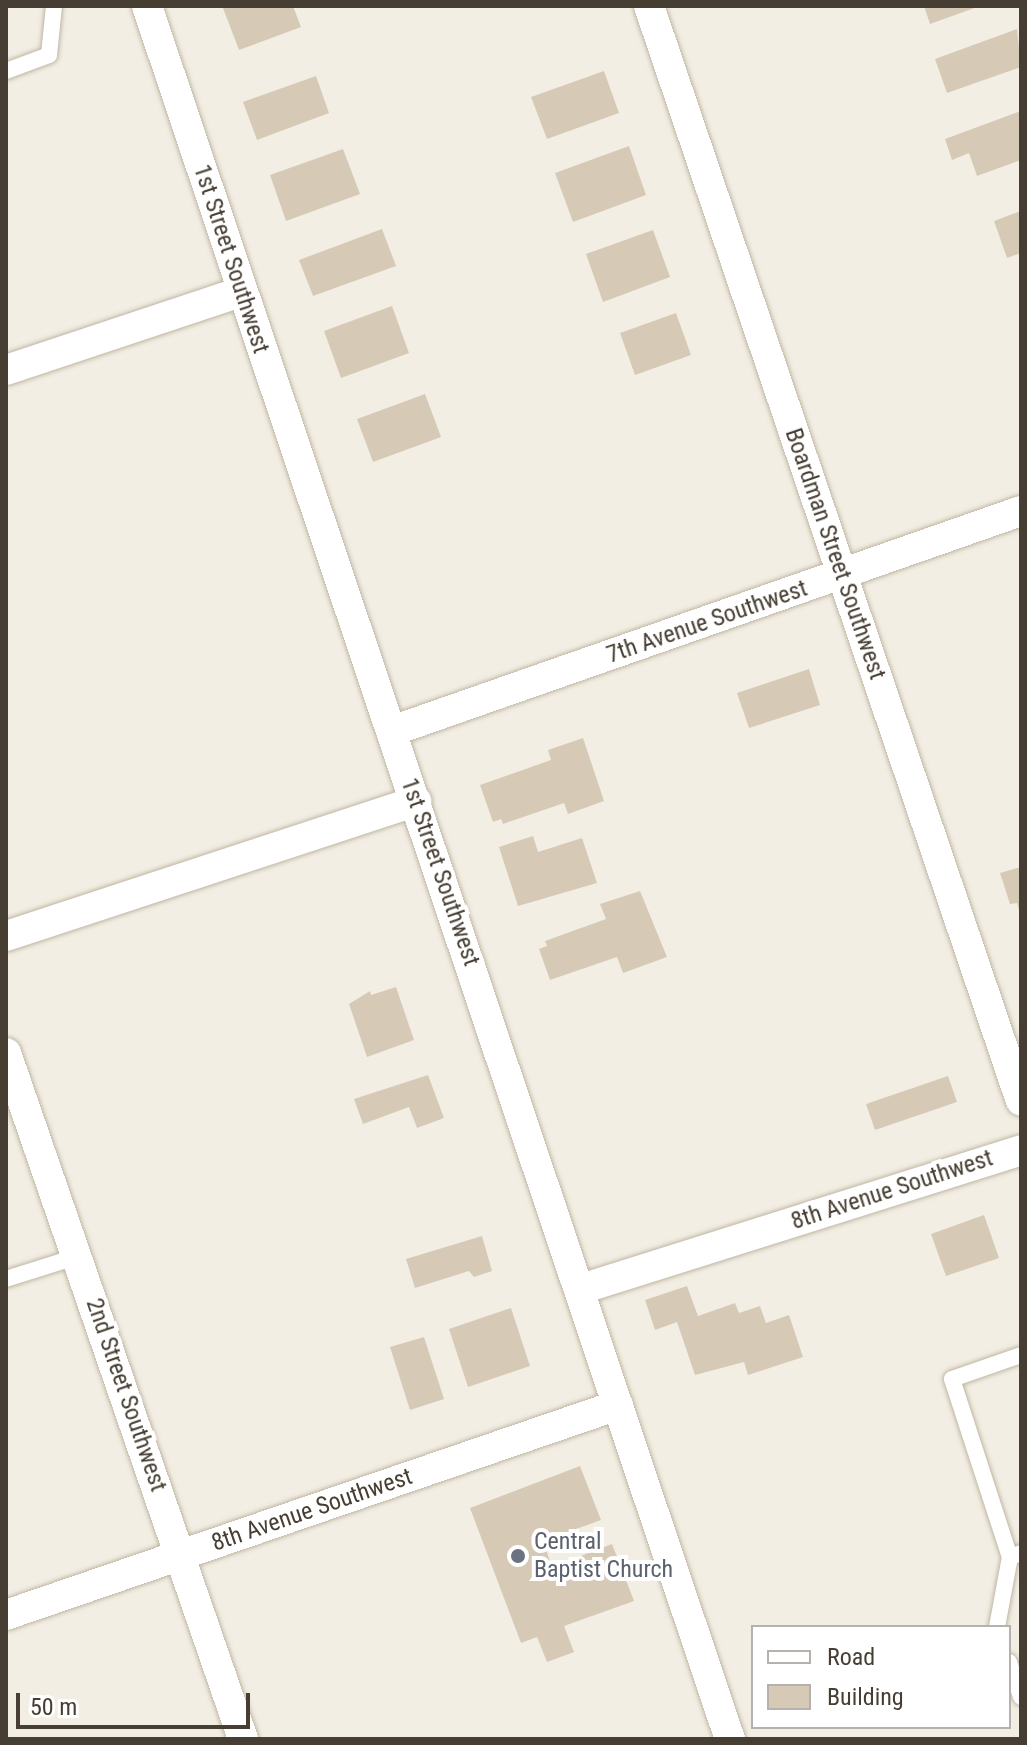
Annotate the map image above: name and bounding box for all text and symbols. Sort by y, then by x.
street label: 1st Street Southwest [187,161,275,357]
street label: Boardman Street Southwest [778,425,892,683]
street label: 7th Avenue Southwest [603,574,811,670]
street label: 1st Street Southwest [394,774,486,970]
street label: 8th Avenue Southwest [788,1144,996,1236]
street label: 2nd Street Southwest [79,1295,173,1495]
street label: 8th Avenue Southwest [208,1462,416,1558]
place label: Central Baptist Church [534,1528,673,1584]
marker: Central Baptist Church [509,1547,527,1565]
legend [751,1625,1011,1729]
text: Road [827,1643,875,1671]
scale bar [20,1677,254,1727]
text: Building [827,1683,904,1711]
text: 50 m [30,1693,77,1721]

